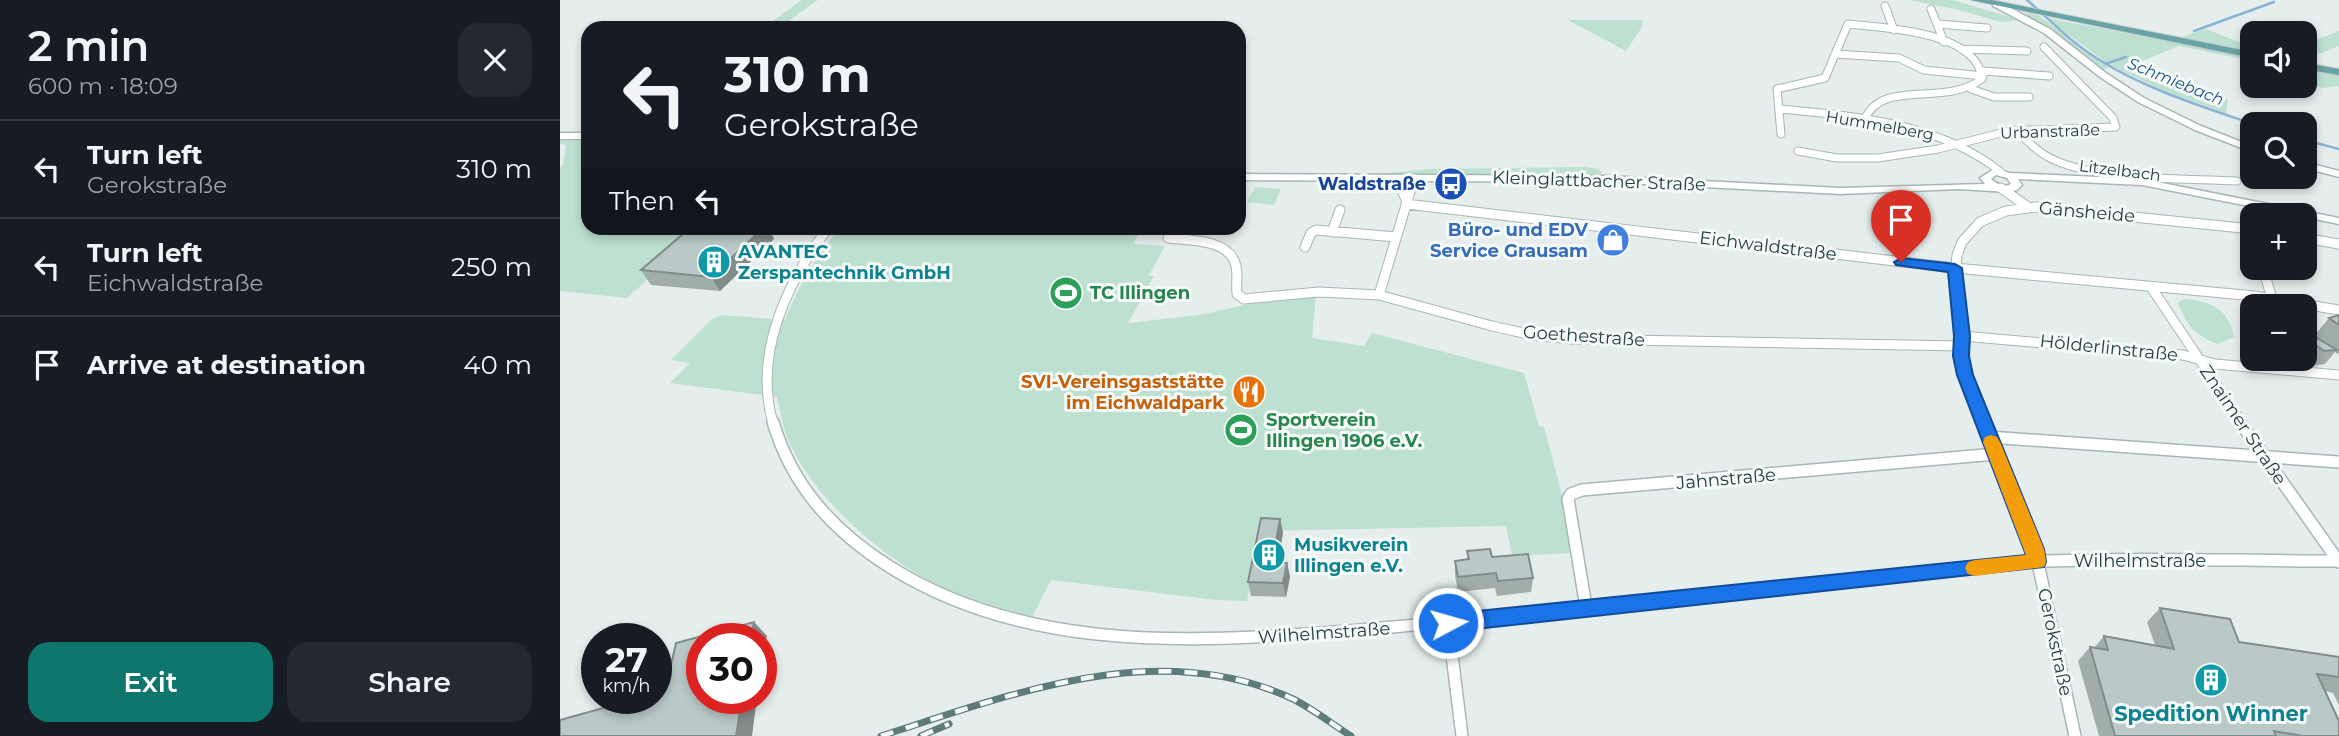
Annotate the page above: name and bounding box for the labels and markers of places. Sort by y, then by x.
bus stop icon: Waldstraße [1432,165,1470,203]
place label: Waldstraße [1318,173,1426,195]
pin [1871,190,1931,262]
place label: Büro- und EDV Service Grausam [1430,219,1589,262]
shop icon: Büro- und EDV Service Grausam [1594,221,1632,259]
place label: AVANTEC Zerspantechnik GmbH [737,241,951,284]
building icon: AVANTEC Zerspantechnik GmbH [695,243,733,281]
sports icon: TC Illingen [1047,274,1085,312]
place label: TC Illingen [1090,282,1190,304]
place label: SVI-Vereinsgaststätte im Eichwaldpark [1021,371,1224,414]
restaurant icon: SVI-Vereinsgaststätte im Eichwaldpark [1230,373,1268,411]
place label: Sportverein Illingen 1906 e.V. [1266,409,1423,452]
sports icon: Sportverein Illingen 1906 e.V. [1222,411,1260,449]
place label: Musikverein Illingen e.V. [1294,534,1408,577]
building icon: Musikverein Illingen e.V. [1250,536,1288,574]
building icon: Spedition Winner [2192,661,2230,699]
place label: Spedition Winner [2114,701,2308,726]

